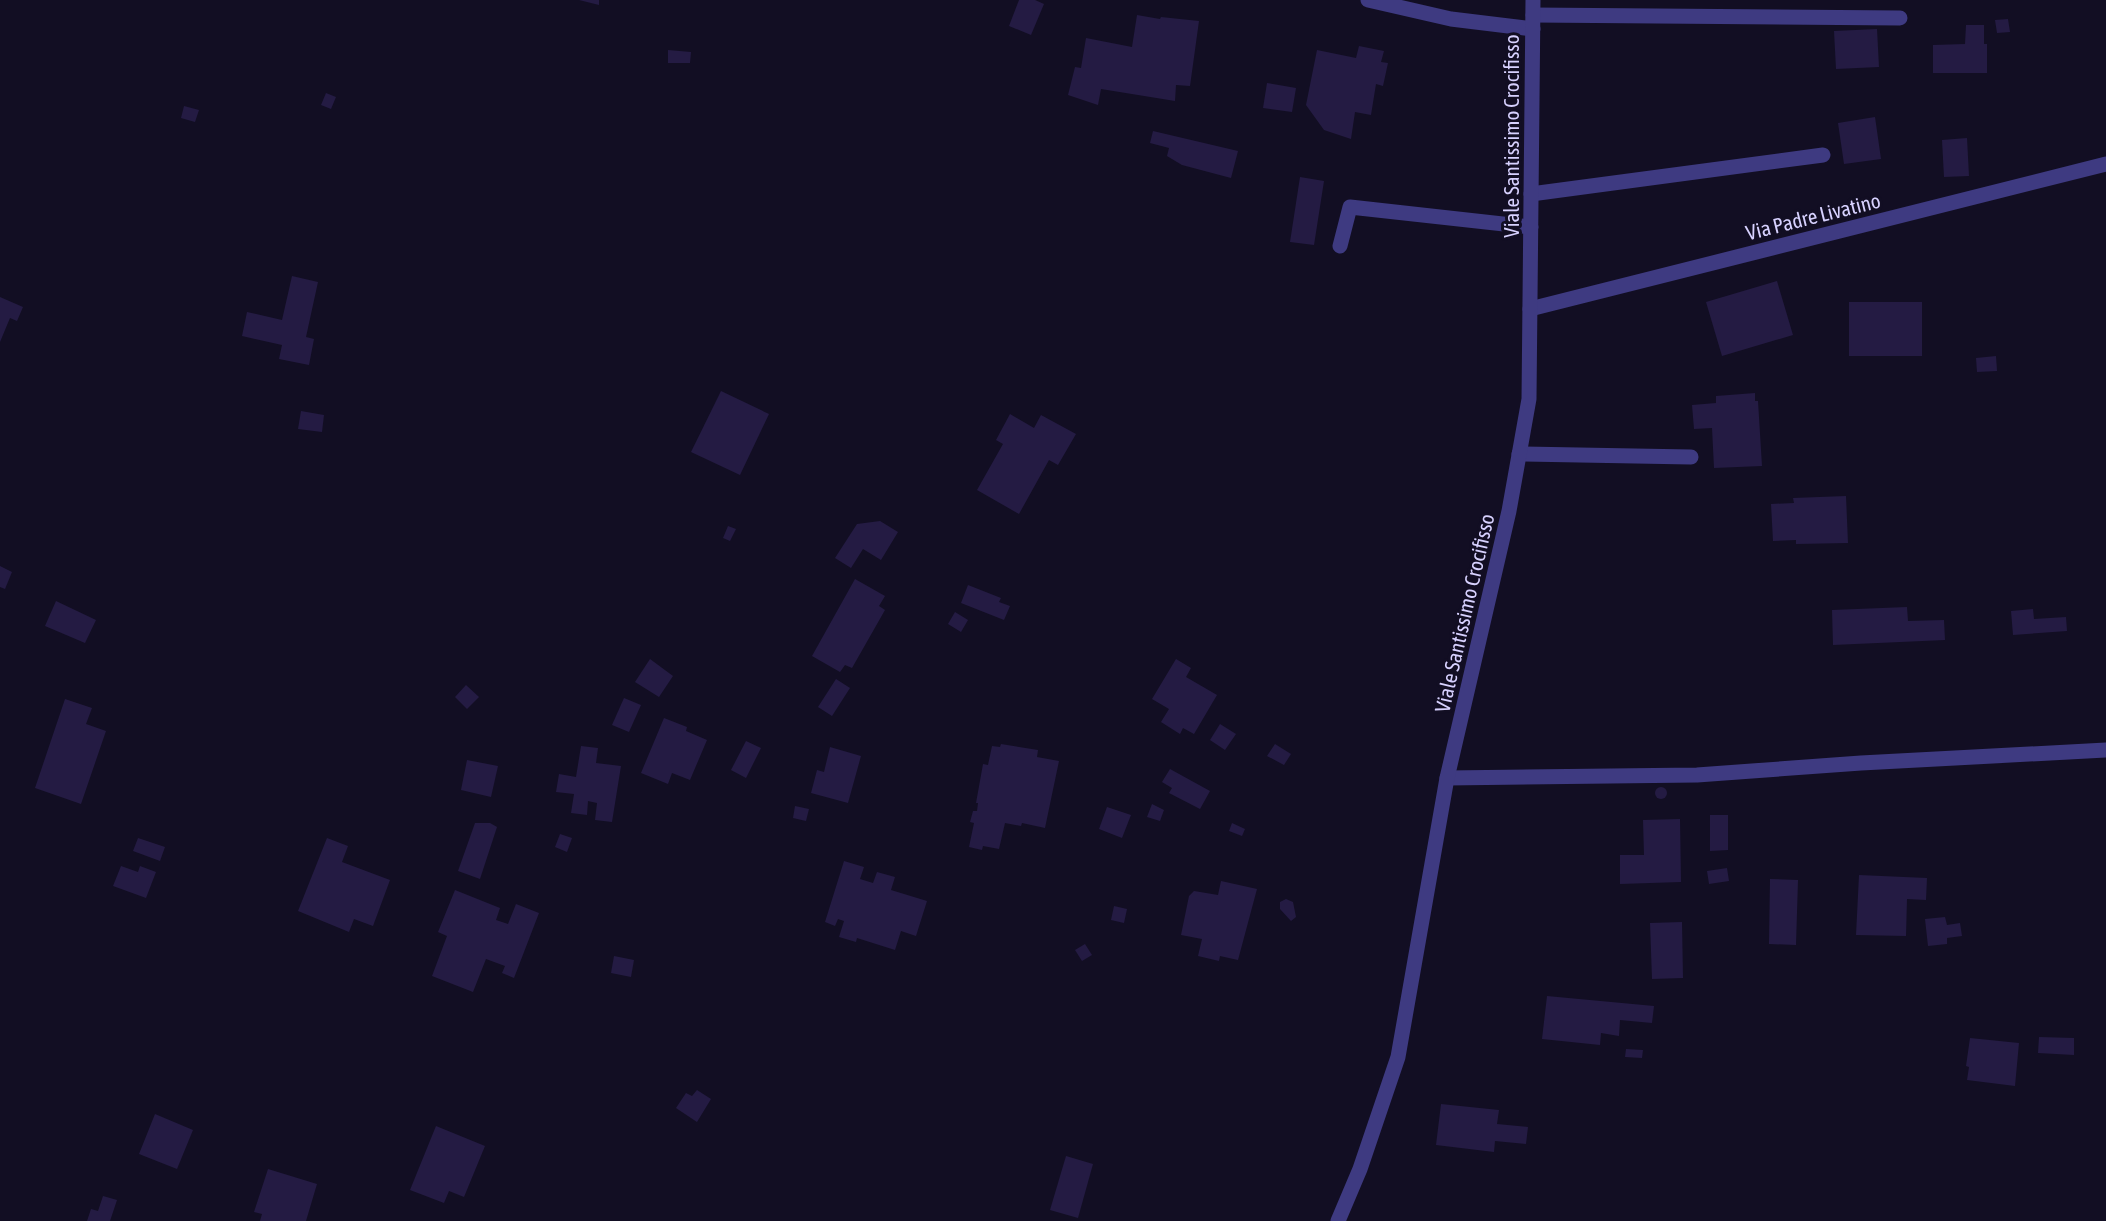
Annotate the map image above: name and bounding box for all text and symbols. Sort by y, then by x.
street label: Viale Santissimo Crocifisso [1499,34,1523,238]
street label: Via Padre Livatino [1743,188,1883,244]
street label: Viale Santissimo Crocifisso [1429,511,1499,715]

